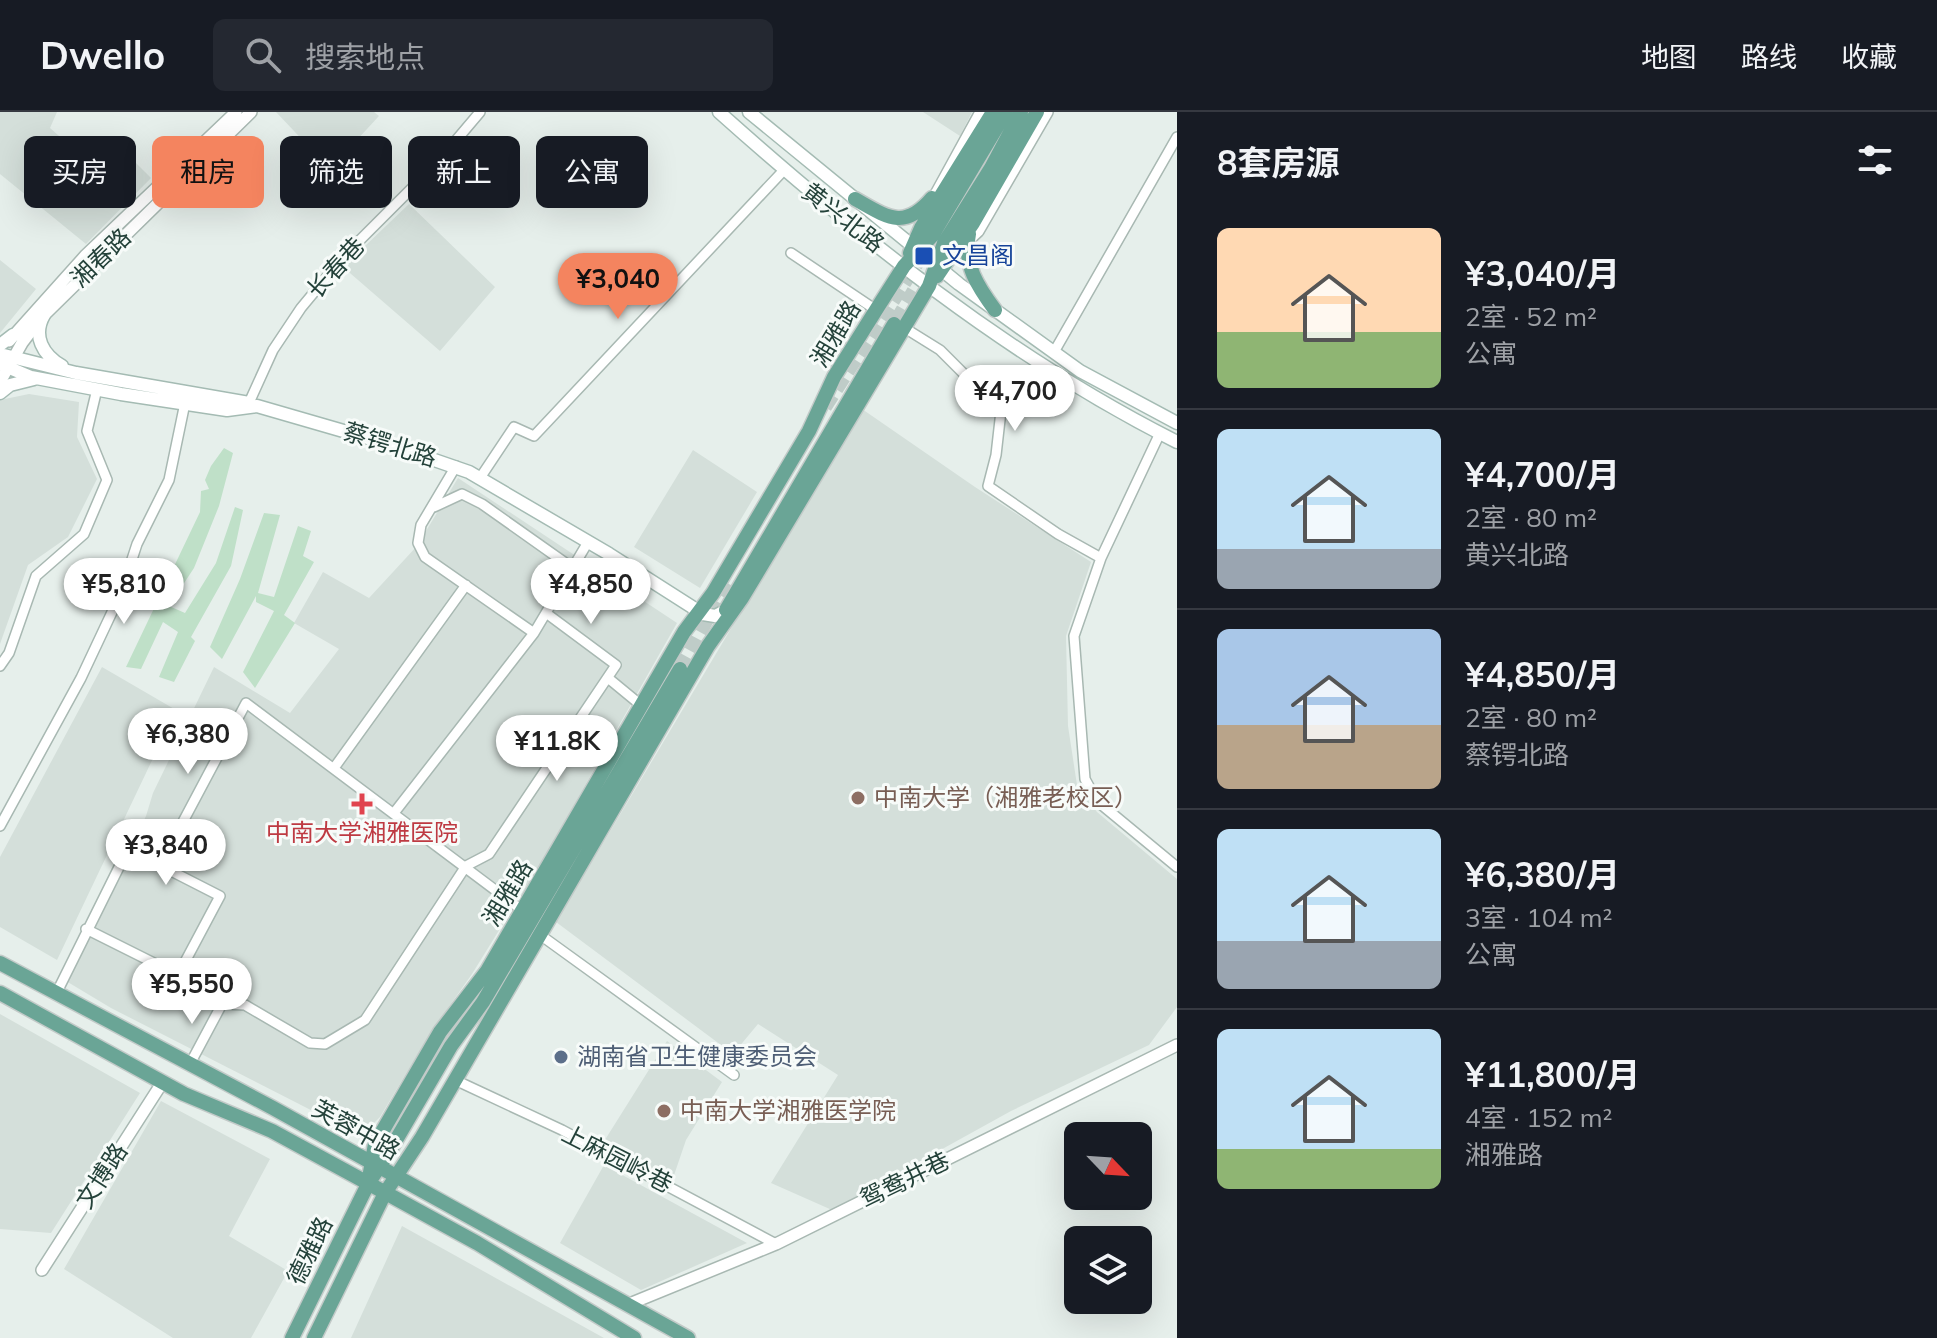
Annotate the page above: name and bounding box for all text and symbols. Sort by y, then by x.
search box [213,19,773,91]
text: Dwello [40,31,165,79]
icon: search [241,33,285,77]
text: 搜索地点 [305,38,425,76]
text: 地图 [1641,39,1697,74]
text: 路线 [1741,39,1797,74]
text: 收藏 [1841,39,1897,74]
chip: 买房 [24,136,136,208]
chip: 租房 [152,136,264,208]
chip: 筛选 [280,136,392,208]
chip: 新上 [408,136,520,208]
chip: 公寓 [536,136,648,208]
icon: filters [1853,138,1897,182]
text: 8套房源 [1217,141,1339,184]
street label: 黄兴北路 [797,176,891,259]
street label: 湘春路 [64,221,137,293]
street label: 长春巷 [300,231,370,304]
place label: 文昌阁 [942,240,1014,270]
marker: 文昌阁 [913,245,935,267]
text: ¥3,040/月 [1465,252,1620,295]
pin: ¥3,040 [553,253,683,321]
icon: home [1281,260,1377,356]
text: ¥3,040 [576,262,660,295]
street label: 湘雅路 [804,295,867,372]
text: 2室 · 52 m² [1465,300,1597,333]
text: 公寓 [1465,337,1517,370]
pin: ¥4,700 [950,365,1080,433]
text: ¥4,700 [973,374,1057,407]
street label: 蔡锷北路 [340,416,441,472]
text: ¥4,700/月 [1465,453,1620,496]
icon: home [1281,461,1377,557]
text: 2室 · 80 m² [1465,501,1597,534]
text: 黄兴北路 [1465,538,1569,571]
pin: ¥5,810 [59,558,189,626]
pin: ¥4,850 [526,558,656,626]
text: ¥5,810 [82,567,166,600]
text: ¥4,850 [549,567,633,600]
text: ¥4,850/月 [1465,653,1620,696]
icon: home [1281,661,1377,757]
text: 2室 · 80 m² [1465,701,1597,734]
pin: ¥6,380 [123,708,253,776]
pin: ¥11.8K [492,715,622,783]
text: ¥6,380 [146,717,230,750]
text: ¥11.8K [514,724,600,757]
text: 蔡锷北路 [1465,738,1569,771]
place label: 中南大学（湘雅老校区） [874,782,1138,812]
marker: 中南大学（湘雅老校区） [849,789,867,807]
marker: 中南大学湘雅医院 [351,793,373,815]
place label: 中南大学湘雅医院 [266,817,458,847]
pin: ¥3,840 [101,819,231,887]
text: ¥3,840 [124,828,208,861]
text: ¥6,380/月 [1465,853,1620,896]
street label: 湘雅路 [476,854,539,931]
icon: home [1281,861,1377,957]
text: 3室 · 104 m² [1465,901,1612,934]
text: 公寓 [1465,938,1517,971]
pin: ¥5,550 [127,958,257,1026]
text: ¥5,550 [150,967,234,1000]
place label: 湖南省卫生健康委员会 [577,1041,817,1071]
marker: 湖南省卫生健康委员会 [552,1048,570,1066]
text: ¥11,800/月 [1465,1053,1641,1096]
icon: home [1281,1061,1377,1157]
street label: 芙蓉中路 [307,1093,406,1166]
place label: 中南大学湘雅医学院 [680,1095,896,1125]
text: 4室 · 152 m² [1465,1101,1612,1134]
marker: 中南大学湘雅医学院 [655,1102,673,1120]
street label: 上麻园岭巷 [557,1118,678,1199]
north arrow [1064,1122,1152,1210]
map controls [1064,1122,1152,1314]
street label: 文博路 [69,1137,133,1214]
text: 湘雅路 [1465,1138,1543,1171]
street label: 鸳鸯井巷 [855,1145,954,1214]
street label: 德雅路 [280,1212,338,1289]
button: layers [1064,1226,1152,1314]

